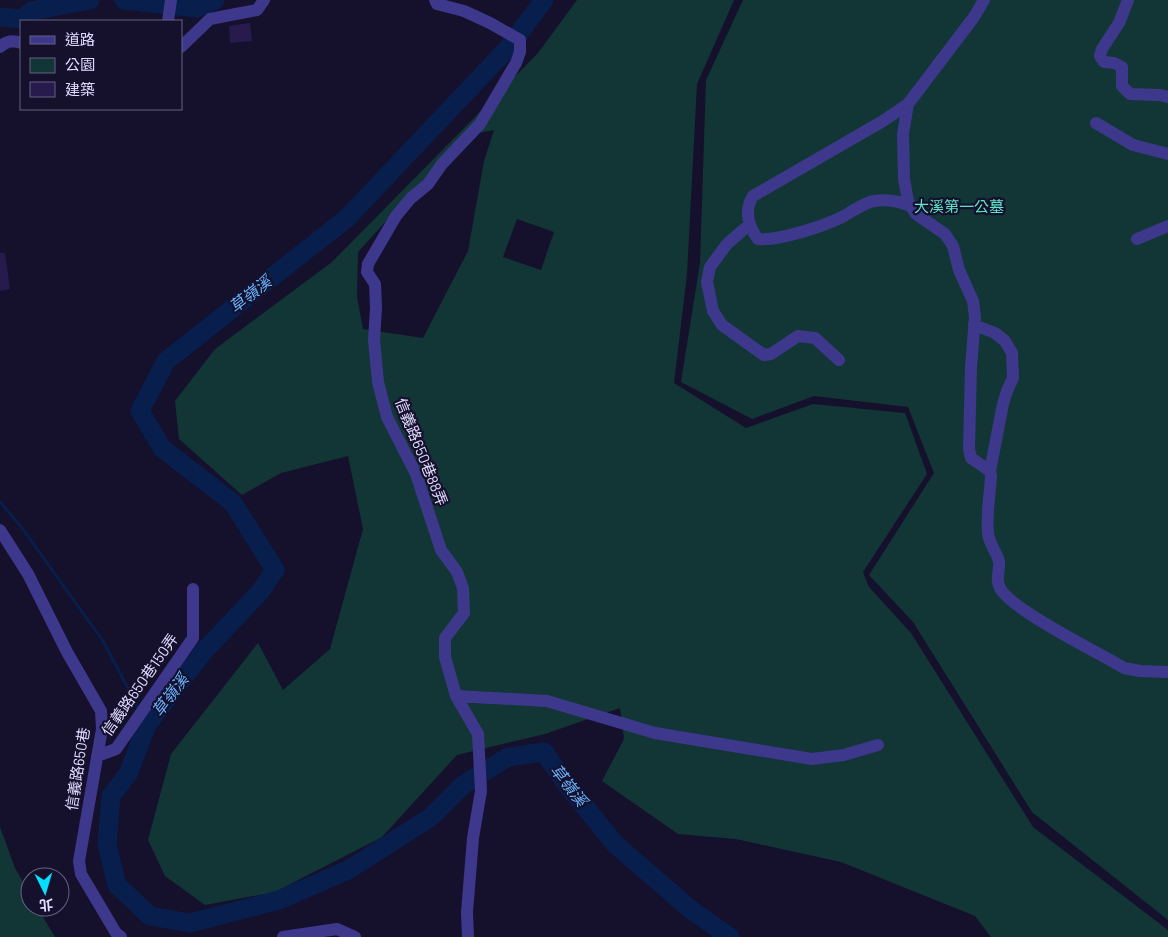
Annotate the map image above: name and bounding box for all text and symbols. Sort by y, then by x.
legend [20,20,182,110]
text: 道路 [65,30,95,48]
text: 公園 [65,55,95,73]
text: 建築 [65,80,95,98]
park label: 大溪第一公墓 [914,197,1004,215]
water label: 草嶺溪 [225,270,276,316]
street label: 信義路650巷88弄 [392,395,452,508]
street label: 信義路650巷150弄 [97,630,181,739]
water label: 草嶺溪 [148,668,193,720]
street label: 信義路650巷 [62,726,92,812]
water label: 草嶺溪 [547,760,593,811]
north arrow [20,867,70,917]
text: 北 [38,896,54,915]

